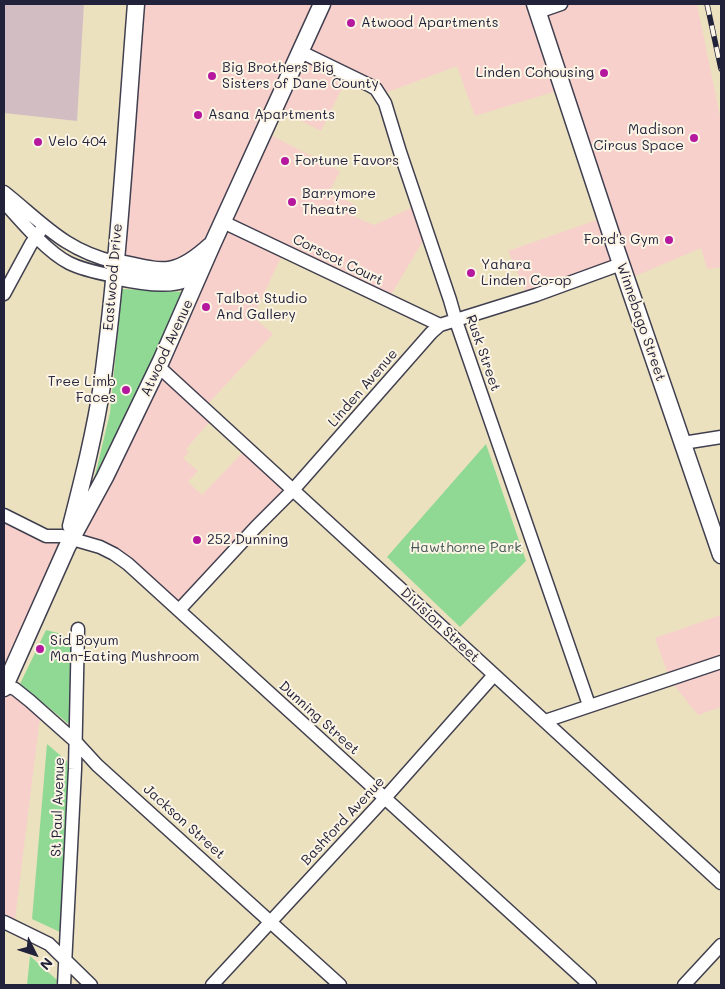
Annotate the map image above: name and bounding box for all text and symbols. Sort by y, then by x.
place label: Atwood Apartments [361,15,498,31]
marker: Atwood Apartments [345,17,357,29]
place label: Big Brothers Big Sisters of Dane County [222,60,379,92]
place label: Linden Cohousing [476,65,594,81]
marker: Linden Cohousing [598,67,610,79]
marker: Big Brothers Big Sisters of Dane County [206,70,218,82]
place label: Asana Apartments [208,107,335,123]
marker: Asana Apartments [192,109,204,121]
place label: Madison Circus Space [593,122,684,154]
marker: Madison Circus Space [688,132,700,144]
place label: Velo 404 [48,134,107,150]
marker: Velo 404 [32,136,44,148]
place label: Fortune Favors [295,153,399,169]
marker: Fortune Favors [279,155,291,167]
place label: Barrymore Theatre [302,186,376,218]
marker: Barrymore Theatre [286,196,298,208]
street label: Eastwood Drive [100,223,126,331]
street label: Corscot Court [290,231,386,289]
place label: Ford's Gym [584,232,659,248]
marker: Ford's Gym [663,234,675,246]
place label: Yahara Linden Co-op [481,257,571,290]
street label: Winnebago Street [613,261,669,383]
marker: Yahara Linden Co-op [465,267,477,279]
place label: Talbot Studio And Gallery [216,291,307,324]
street label: Atwood Avenue [137,297,197,399]
marker: Talbot Studio And Gallery [200,301,212,313]
street label: Rusk Street [462,312,504,394]
street label: Linden Avenue [325,346,401,430]
place label: Tree Limb Faces [48,374,116,407]
marker: Tree Limb Faces [120,384,132,396]
place label: 252 Dunning [207,532,288,548]
marker: 252 Dunning [191,534,203,546]
park label: Hawthorne Park [410,540,522,556]
street label: Division Street [397,584,483,666]
place label: Sid Boyum Man-Eating Mushroom [50,633,199,666]
marker: Sid Boyum Man-Eating Mushroom [34,643,46,655]
street label: Dunning Street [275,678,363,758]
street label: St Paul Avenue [48,757,68,857]
street label: Bashford Avenue [298,773,388,869]
street label: Jackson Street [140,781,228,863]
north arrow [10,929,60,979]
text: N [36,954,57,974]

